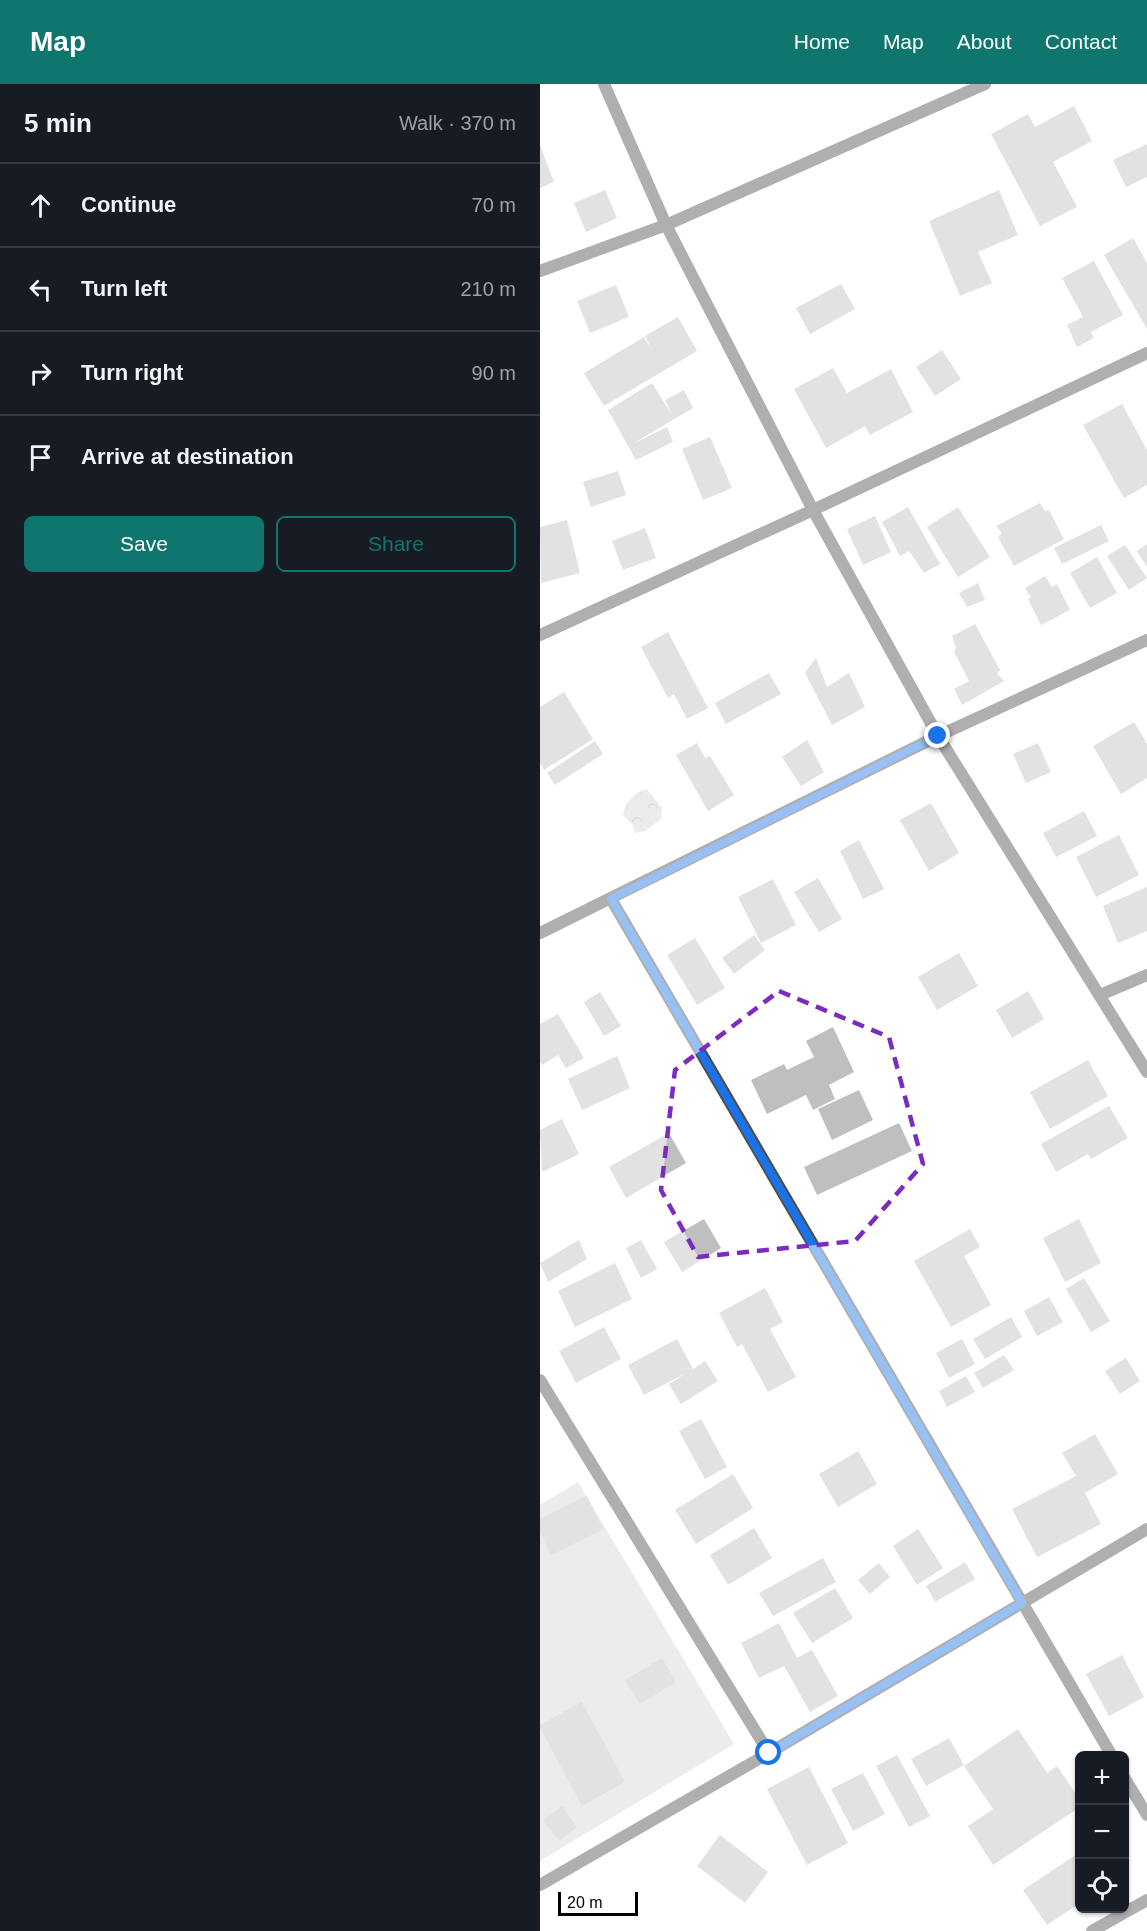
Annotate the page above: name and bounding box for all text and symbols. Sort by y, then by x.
text: Map [30,26,86,57]
text: Home [794,30,850,53]
text: Map [883,30,924,53]
text: About [957,30,1012,53]
text: Contact [1045,30,1117,53]
text: 5 min [24,108,92,138]
text: Walk · 370 m [399,112,516,134]
icon: ahead [24,189,57,222]
text: Continue [81,192,176,217]
text: 70 m [472,194,516,216]
icon: left [24,273,57,306]
text: Turn left [81,276,167,301]
text: 210 m [460,278,516,300]
icon: right [24,357,57,390]
text: Turn right [81,360,183,385]
text: 90 m [472,362,516,384]
icon: arrive [24,441,57,474]
text: Arrive at destination [81,444,294,469]
button: Save [24,516,264,572]
button: Share [276,516,516,572]
route end [924,722,950,748]
route start [755,1739,781,1765]
map controls [1075,1751,1129,1913]
button: + [1075,1751,1129,1805]
button: − [1075,1805,1129,1859]
button: locate [1075,1859,1129,1913]
scale bar [558,1889,638,1916]
text: 20 m [567,1894,603,1911]

